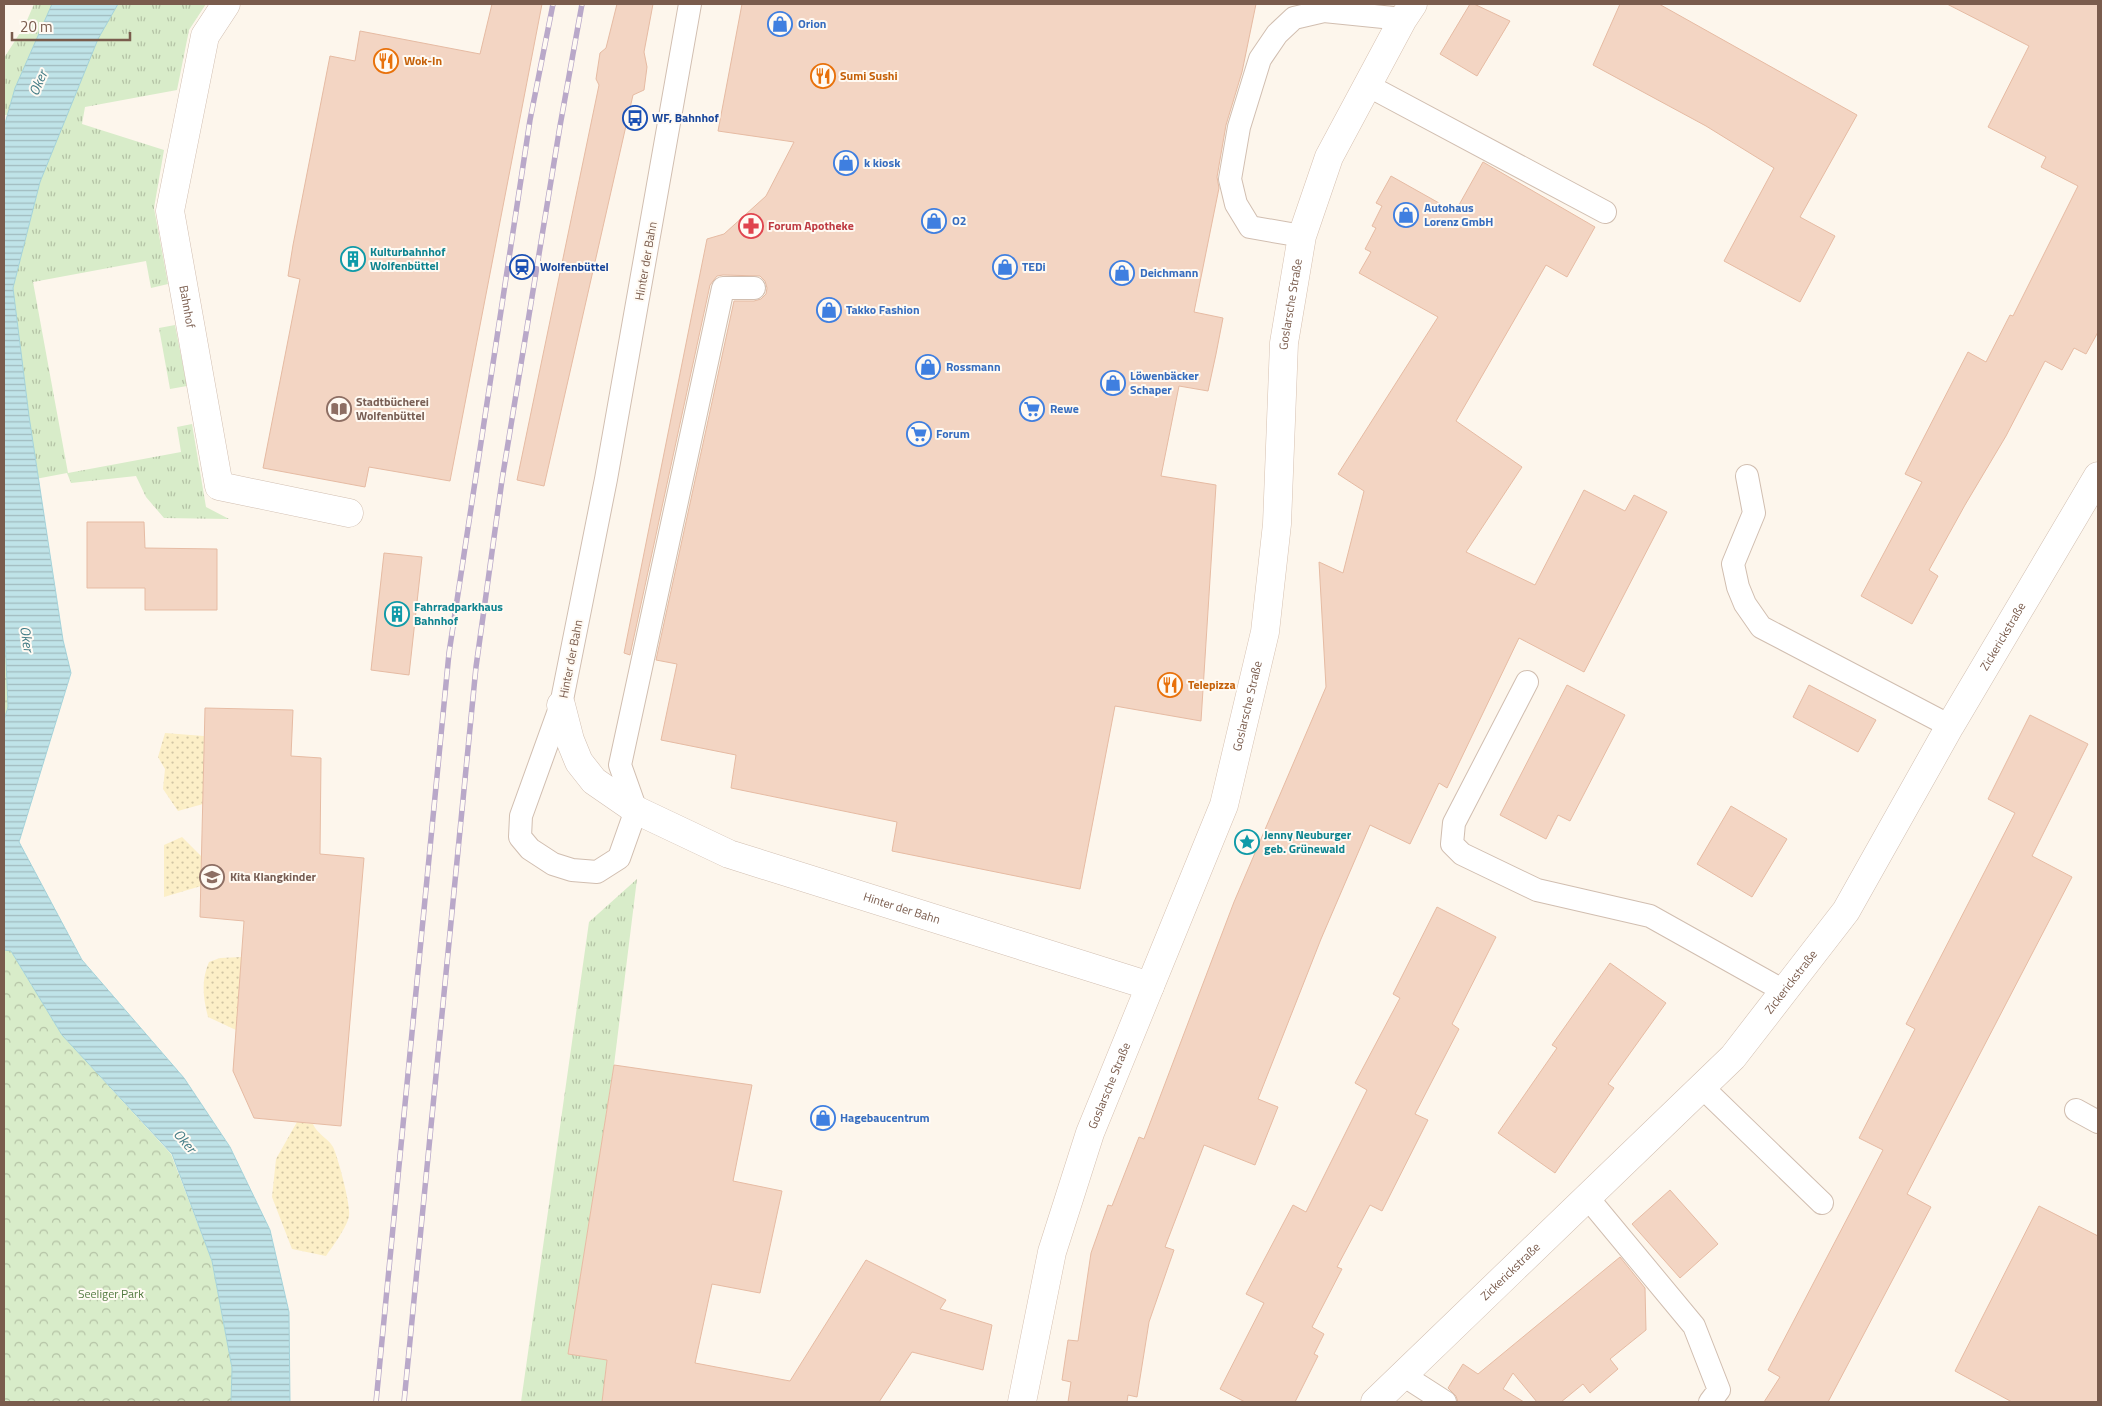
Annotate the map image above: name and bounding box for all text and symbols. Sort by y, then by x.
scale bar [12,10,130,42]
shop icon: Orion [767,11,793,37]
place label: Orion [798,14,826,33]
text: 20 m [20,15,53,38]
restaurant icon: Wok-In [373,48,399,74]
place label: Wok-In [404,51,442,70]
restaurant icon: Sumi Sushi [810,63,836,89]
water label: Oker [23,65,53,99]
place label: Sumi Sushi [840,66,898,85]
bus stop icon: WF, Bahnhof [622,105,648,131]
place label: WF, Bahnhof [652,108,719,127]
shop icon: k kiosk [833,150,859,176]
place label: k kiosk [864,153,901,172]
place label: Autohaus Lorenz GmbH [1424,198,1493,231]
shop icon: Autohaus Lorenz GmbH [1393,202,1419,228]
shop icon: O2 [921,208,947,234]
place label: O2 [952,211,967,230]
pharmacy icon: Forum Apotheke [738,213,764,239]
place label: Forum Apotheke [768,216,854,235]
street label: Hinter der Bahn [629,220,662,302]
place label: Kulturbahnhof Wolfenbüttel [370,242,446,275]
building icon: Kulturbahnhof Wolfenbüttel [340,246,366,272]
station icon: Wolfenbüttel [509,254,535,280]
shop icon: TEDi [992,254,1018,280]
place label: Wolfenbüttel [540,257,609,276]
place label: TEDi [1022,257,1046,276]
street label: Goslarsche Straße [1274,257,1307,350]
shop icon: Deichmann [1109,260,1135,286]
place label: Deichmann [1140,263,1198,282]
street label: Bahnhof [174,284,201,330]
shop icon: Takko Fashion [816,297,842,323]
place label: Takko Fashion [846,300,920,319]
shop icon: Rossmann [915,354,941,380]
place label: Rossmann [946,357,1001,376]
place label: Löwenbäcker Schaper [1130,366,1199,399]
shop icon: Löwenbäcker Schaper [1100,370,1126,396]
place label: Stadtbücherei Wolfenbüttel [356,392,429,425]
library icon: Stadtbücherei Wolfenbüttel [326,396,352,422]
supermarket icon: Rewe [1019,396,1045,422]
place label: Rewe [1050,399,1079,418]
supermarket icon: Forum [906,421,932,447]
place label: Forum [936,424,970,443]
place label: Fahrradparkhaus Bahnhof [414,597,503,630]
street label: Zickerickstraße [1975,598,2030,674]
building icon: Fahrradparkhaus Bahnhof [384,601,410,627]
street label: Hinter der Bahn [554,618,587,700]
water label: Oker [15,625,40,655]
street label: Goslarsche Straße [1227,659,1267,753]
restaurant icon: Telepizza [1157,672,1183,698]
place label: Telepizza [1188,675,1236,694]
place label: Jenny Neuburger geb. Grünewald [1264,825,1352,858]
place icon: Jenny Neuburger geb. Grünewald [1234,829,1260,855]
school or university icon: Kita Klangkinder [199,864,225,890]
place label: Kita Klangkinder [230,867,317,886]
street label: Hinter der Bahn [861,887,943,929]
street label: Zickerickstraße [1760,946,1822,1018]
street label: Goslarsche Straße [1083,1039,1135,1132]
shop icon: Hagebaucentrum [810,1105,836,1131]
place label: Hagebaucentrum [840,1108,930,1127]
water label: Oker [169,1124,203,1158]
street label: Zickerickstraße [1476,1238,1544,1305]
park label: Seeliger Park [78,1284,144,1303]

